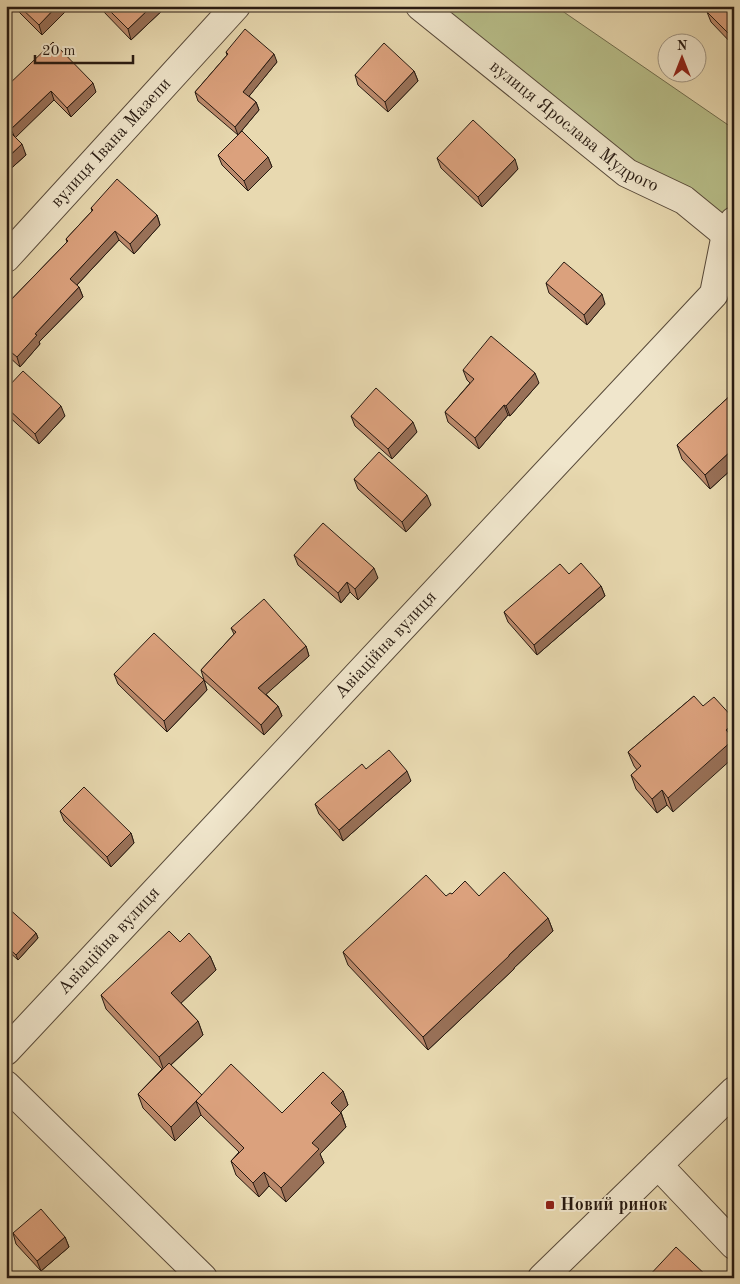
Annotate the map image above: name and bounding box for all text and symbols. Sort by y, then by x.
scale bar [35,32,132,64]
north arrow [658,32,708,82]
text: N [677,39,688,53]
text: 20 m [42,44,76,59]
street label: вулиця Ярослава Мудрого [486,57,661,196]
street label: вулиця Івана Мазепи [48,75,175,211]
street label: Авіаційна вулиця [332,588,440,702]
street label: Авіаційна вулиця [55,884,163,998]
place label: Новий ринок [560,1196,668,1214]
marker: Новий ринок [544,1199,556,1211]

